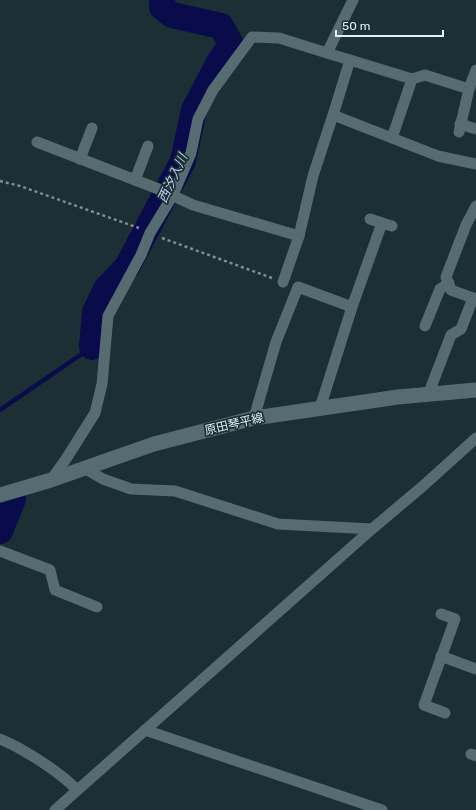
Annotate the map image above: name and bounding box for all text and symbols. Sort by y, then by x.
scale bar [336,12,443,38]
text: 50 m [342,19,370,33]
water label: 西汐入川 [155,150,191,205]
street label: 原田琴平線 [203,410,265,438]

